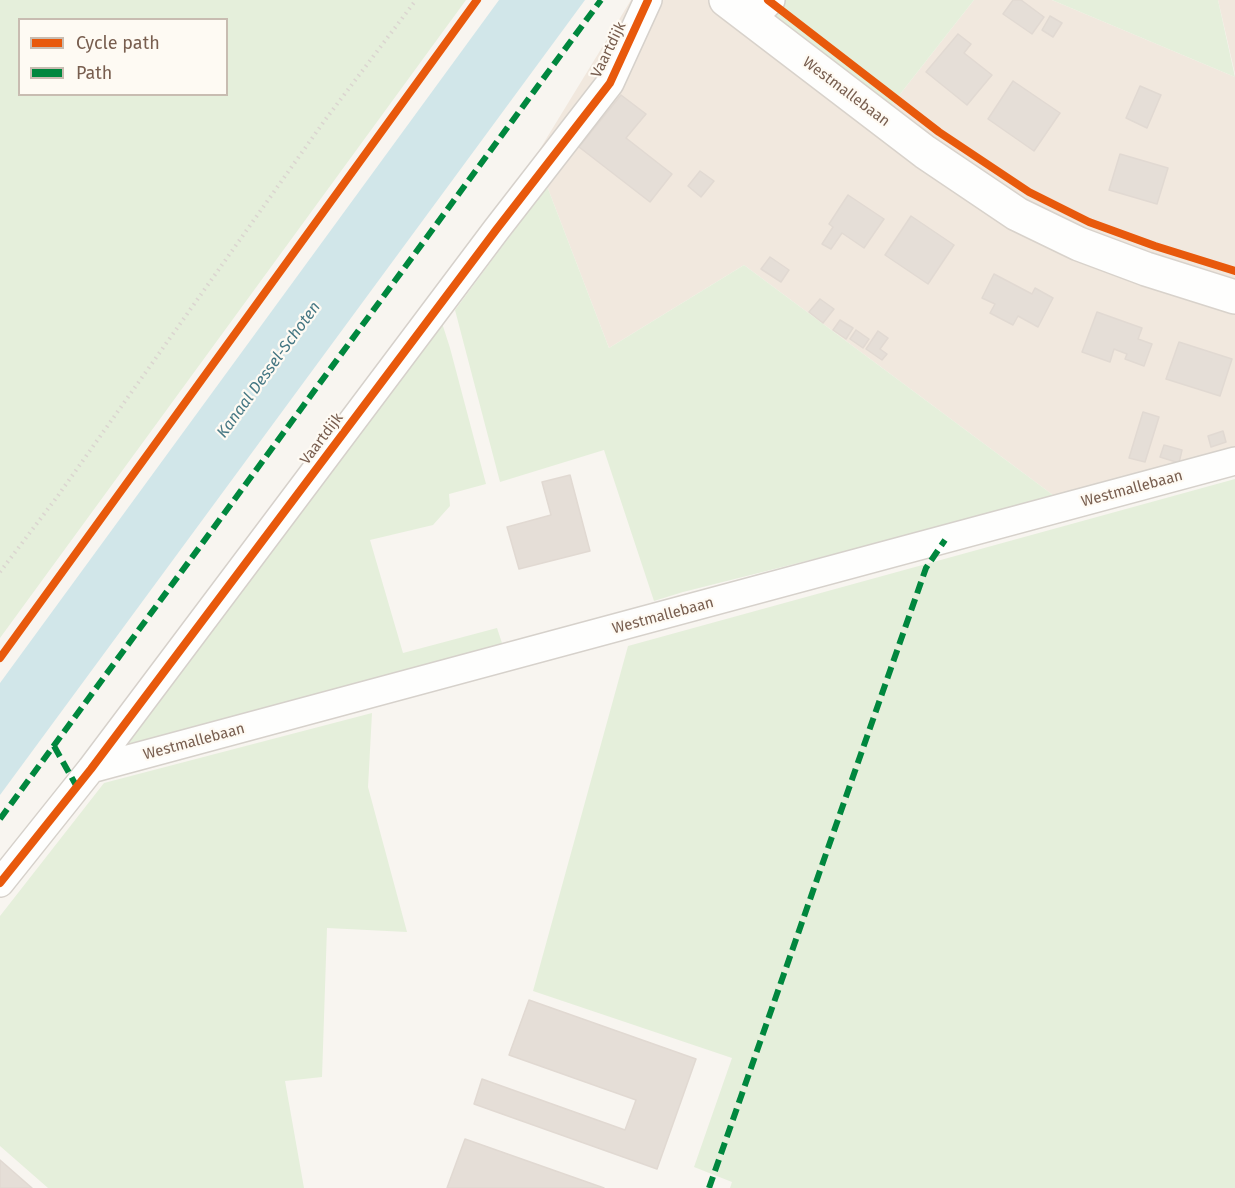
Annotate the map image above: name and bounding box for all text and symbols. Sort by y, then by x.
legend [18,18,228,96]
street label: Vaartdijk [588,19,630,81]
text: Cycle path [76,32,160,54]
street label: Westmallebaan [799,53,893,131]
text: Path [76,62,112,84]
water label: Kanaal Dessel-Schoten [213,298,325,442]
street label: Vaartdijk [297,410,347,468]
street label: Westmallebaan [1079,467,1185,511]
street label: Westmallebaan [610,594,716,638]
street label: Westmallebaan [141,720,247,764]

